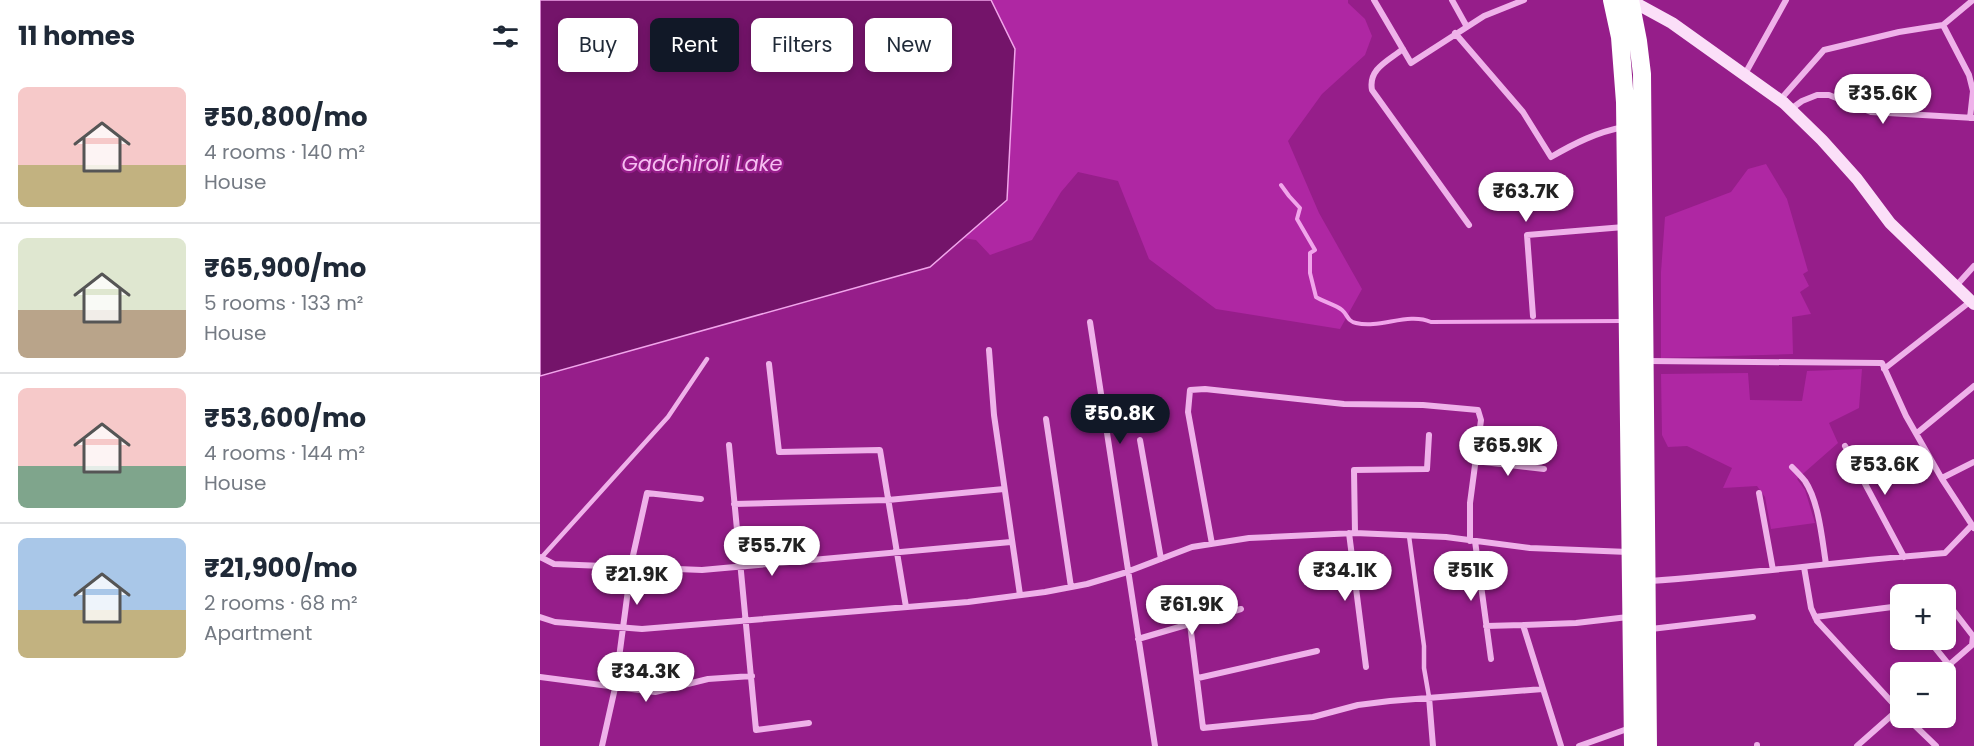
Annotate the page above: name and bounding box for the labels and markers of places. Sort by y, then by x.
pin: ₹35.6K [1834,74,1932,125]
pin: ₹63.7K [1477,172,1575,223]
pin: ₹50.8K [1071,394,1169,445]
pin: ₹65.9K [1459,426,1557,477]
pin: ₹53.6K [1836,445,1934,496]
pin: ₹55.7K [723,526,821,577]
pin: ₹34.1K [1296,551,1394,602]
pin: ₹51K [1435,551,1507,602]
pin: ₹21.9K [588,555,686,606]
pin: ₹61.9K [1143,585,1241,636]
pin: ₹34.3K [597,652,695,703]

